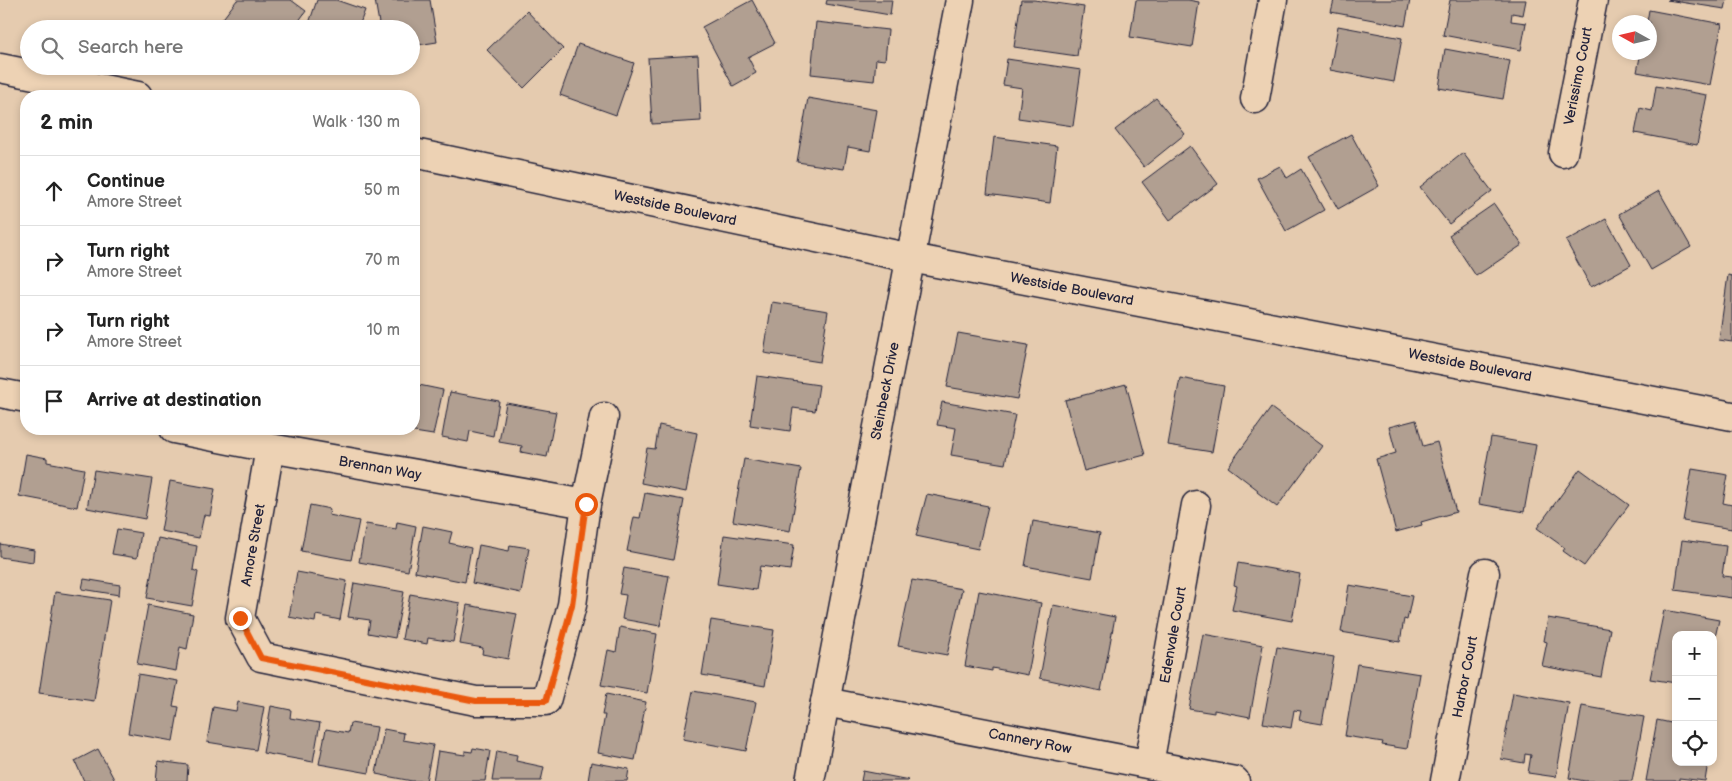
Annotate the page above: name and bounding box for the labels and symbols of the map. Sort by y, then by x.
north arrow [1612,15,1657,60]
street label: Verissimo Court [1560,25,1596,127]
street label: Westside Boulevard [612,187,738,229]
street label: Westside Boulevard [1009,269,1135,309]
street label: Steinbeck Drive [867,341,903,441]
street label: Westside Boulevard [1407,345,1533,385]
street label: Brennan Way [337,452,423,484]
route start [575,493,598,516]
street label: Amore Street [237,502,269,587]
street label: Edenvale Court [1156,585,1190,685]
route end [229,607,252,630]
street label: Harbor Court [1449,634,1481,719]
street label: Cannery Row [987,725,1074,757]

